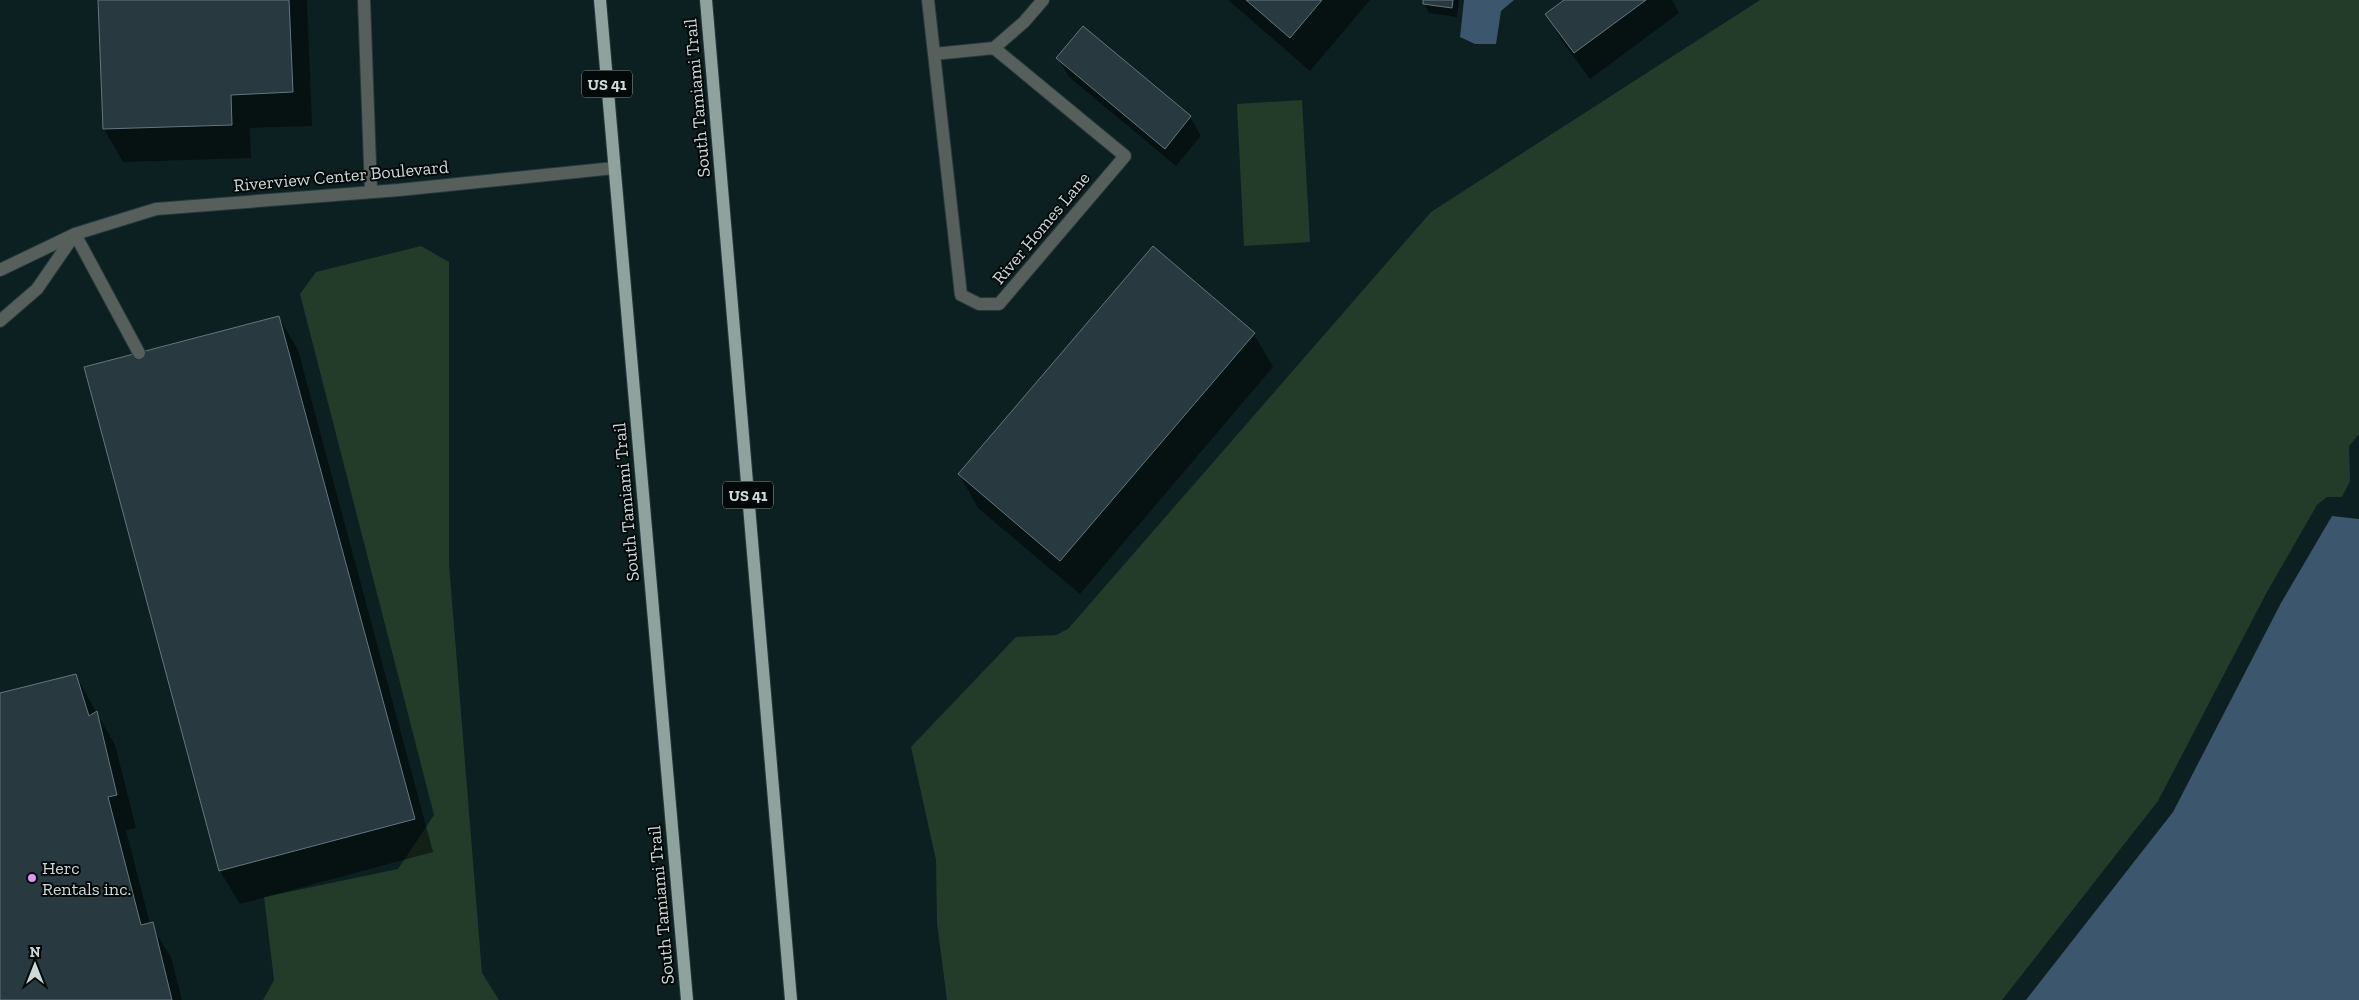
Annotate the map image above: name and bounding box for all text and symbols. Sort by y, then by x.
street label: South Tamiami Trail [679,18,715,178]
road number: US 41 [582,70,632,98]
street label: Riverview Center Boulevard [232,156,450,196]
street label: River Homes Lane [987,167,1095,289]
street label: South Tamiami Trail [608,422,644,582]
road number: US 41 [723,482,773,508]
street label: South Tamiami Trail [643,825,679,985]
place label: Herc Rentals inc. [42,857,131,900]
marker: Herc Rentals inc. [26,872,38,884]
north arrow [10,940,60,990]
text: N [30,944,41,961]

